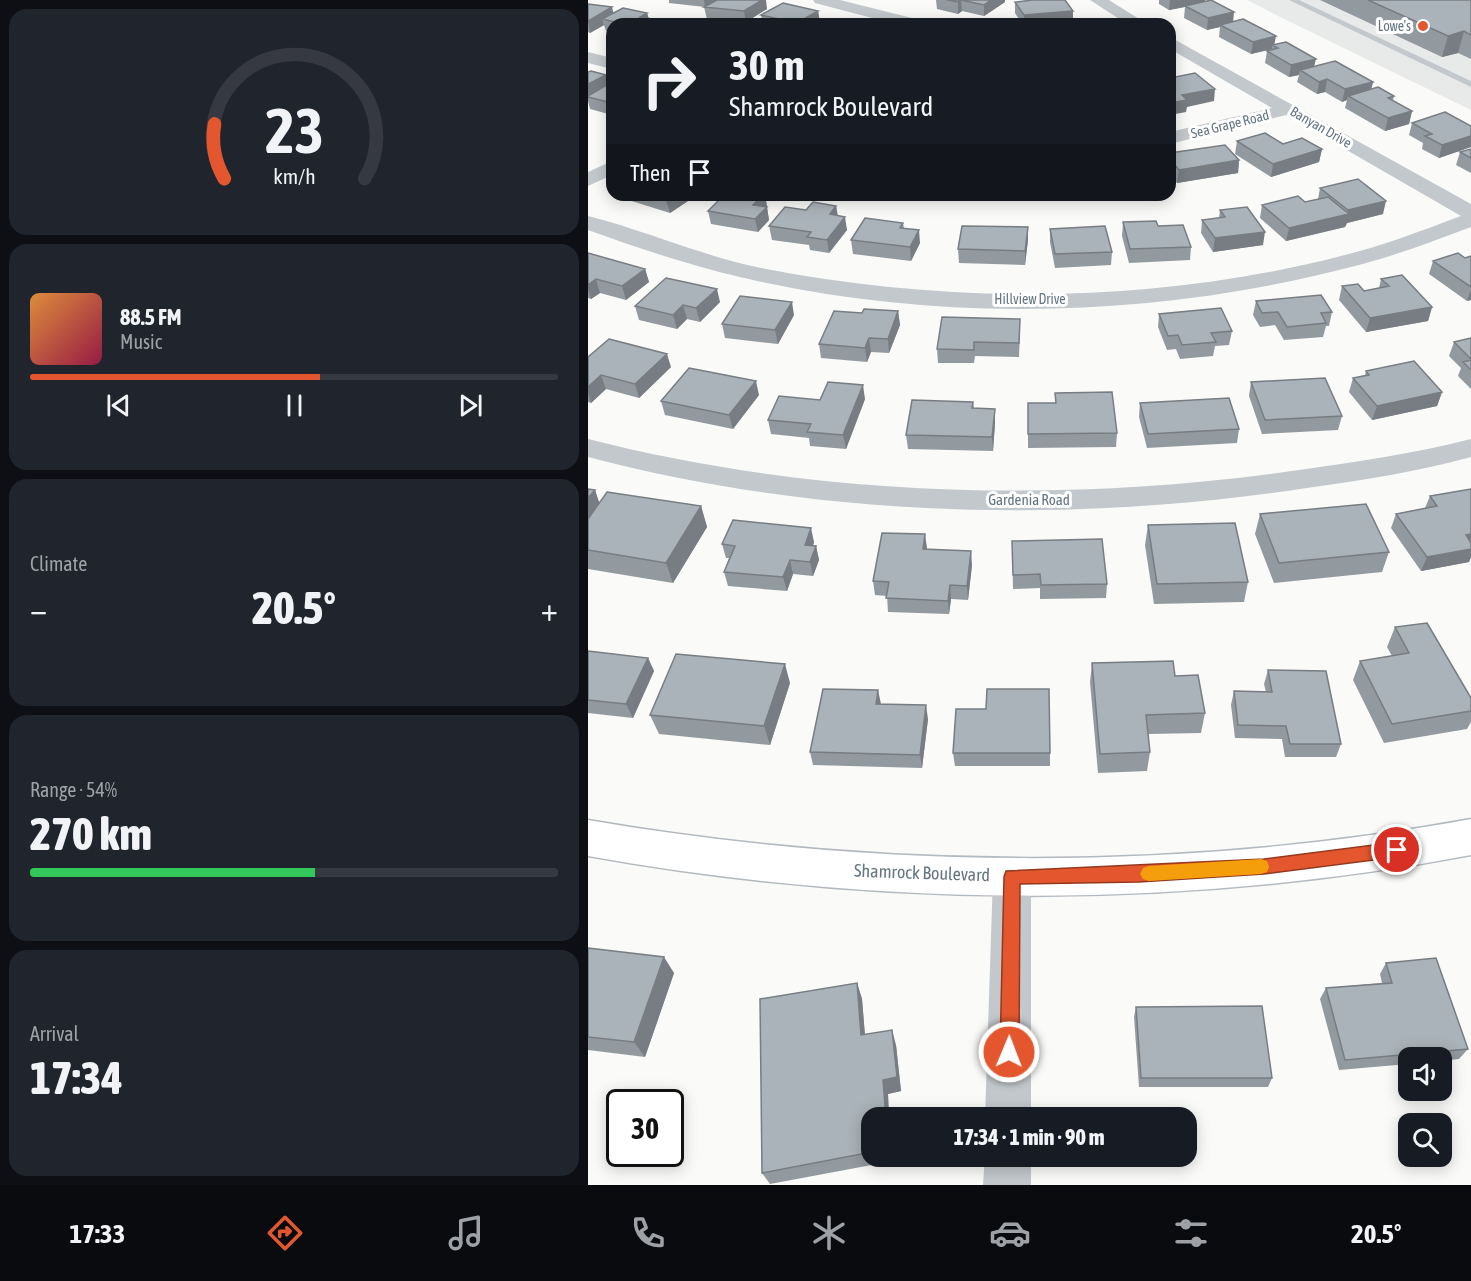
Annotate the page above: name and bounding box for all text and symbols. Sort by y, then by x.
place label: Lowe's [1378,18,1411,34]
marker: Lowe's [1416,19,1430,33]
text: 30 m [729,41,804,89]
icon: right [630,42,708,120]
text: Shamrock Boulevard [729,91,933,122]
text: 23 [265,95,323,166]
street label: Banyan Drive [1288,103,1354,151]
street label: Sea Grape Road [1189,107,1271,141]
icon: arrive [683,156,716,189]
text: Then [630,160,671,186]
text: km/h [273,164,315,189]
street label: Hillview Drive [994,291,1066,307]
text: 88.5 FM [120,304,182,330]
text: Music [120,330,162,353]
icon: previous [102,389,135,422]
icon: pause [278,389,311,422]
icon: next [454,389,487,422]
street label: Gardenia Road [988,491,1070,508]
text: Climate [30,552,87,575]
text: 20.5° [252,582,336,634]
text: − [30,590,47,628]
text: + [541,590,558,628]
text: Range · 54% [30,778,117,801]
text: 270 km [30,808,152,860]
pin [1371,824,1422,875]
icon: arrive [1380,833,1413,866]
street label: Shamrock Boulevard [854,860,990,885]
position arrow [977,1020,1041,1084]
text: Arrival [30,1022,79,1045]
map controls [1398,1047,1452,1167]
button: sound [1398,1047,1452,1101]
text: 17:34 [30,1052,123,1104]
speed limit sign: 30 [606,1089,684,1167]
button: search [1398,1113,1452,1167]
text: 17:34 · 1 min · 90 m [953,1124,1105,1150]
icon: directions [264,1212,306,1254]
icon: music [445,1212,487,1254]
icon: phone [627,1212,669,1254]
icon: climate [808,1212,850,1254]
icon: car [989,1212,1031,1254]
icon: filters [1170,1212,1212,1254]
text: 17:33 [70,1218,125,1249]
text: 20.5° [1351,1218,1401,1249]

